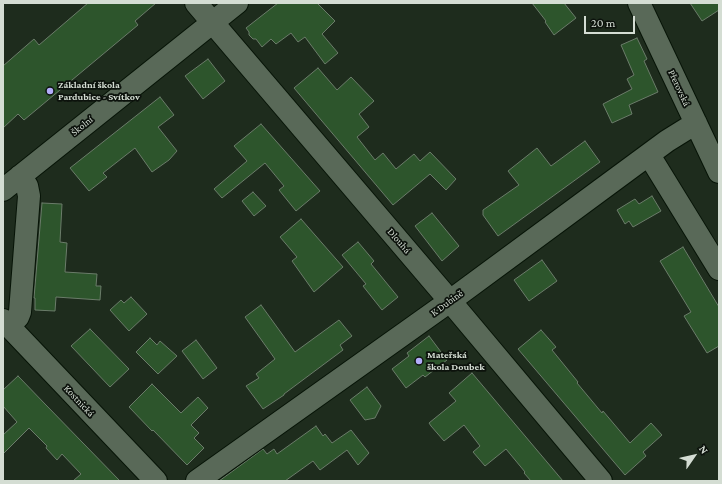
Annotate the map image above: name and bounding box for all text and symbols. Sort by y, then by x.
scale bar [586,8,637,34]
text: 20 m [591,16,615,30]
street label: Přerovská [665,68,693,108]
place label: Základní škola Pardubice - Svítkov [58,79,140,102]
marker: Základní škola Pardubice - Svítkov [45,86,55,96]
street label: Školní [69,113,95,139]
street label: Dlouhá [385,226,413,256]
street label: K Dubině [428,287,466,319]
place label: Mateřská škola Doubek [427,349,485,372]
marker: Mateřská škola Doubek [414,356,424,366]
street label: Kostnická [61,383,97,419]
north arrow [674,436,714,476]
text: N [697,443,711,456]

